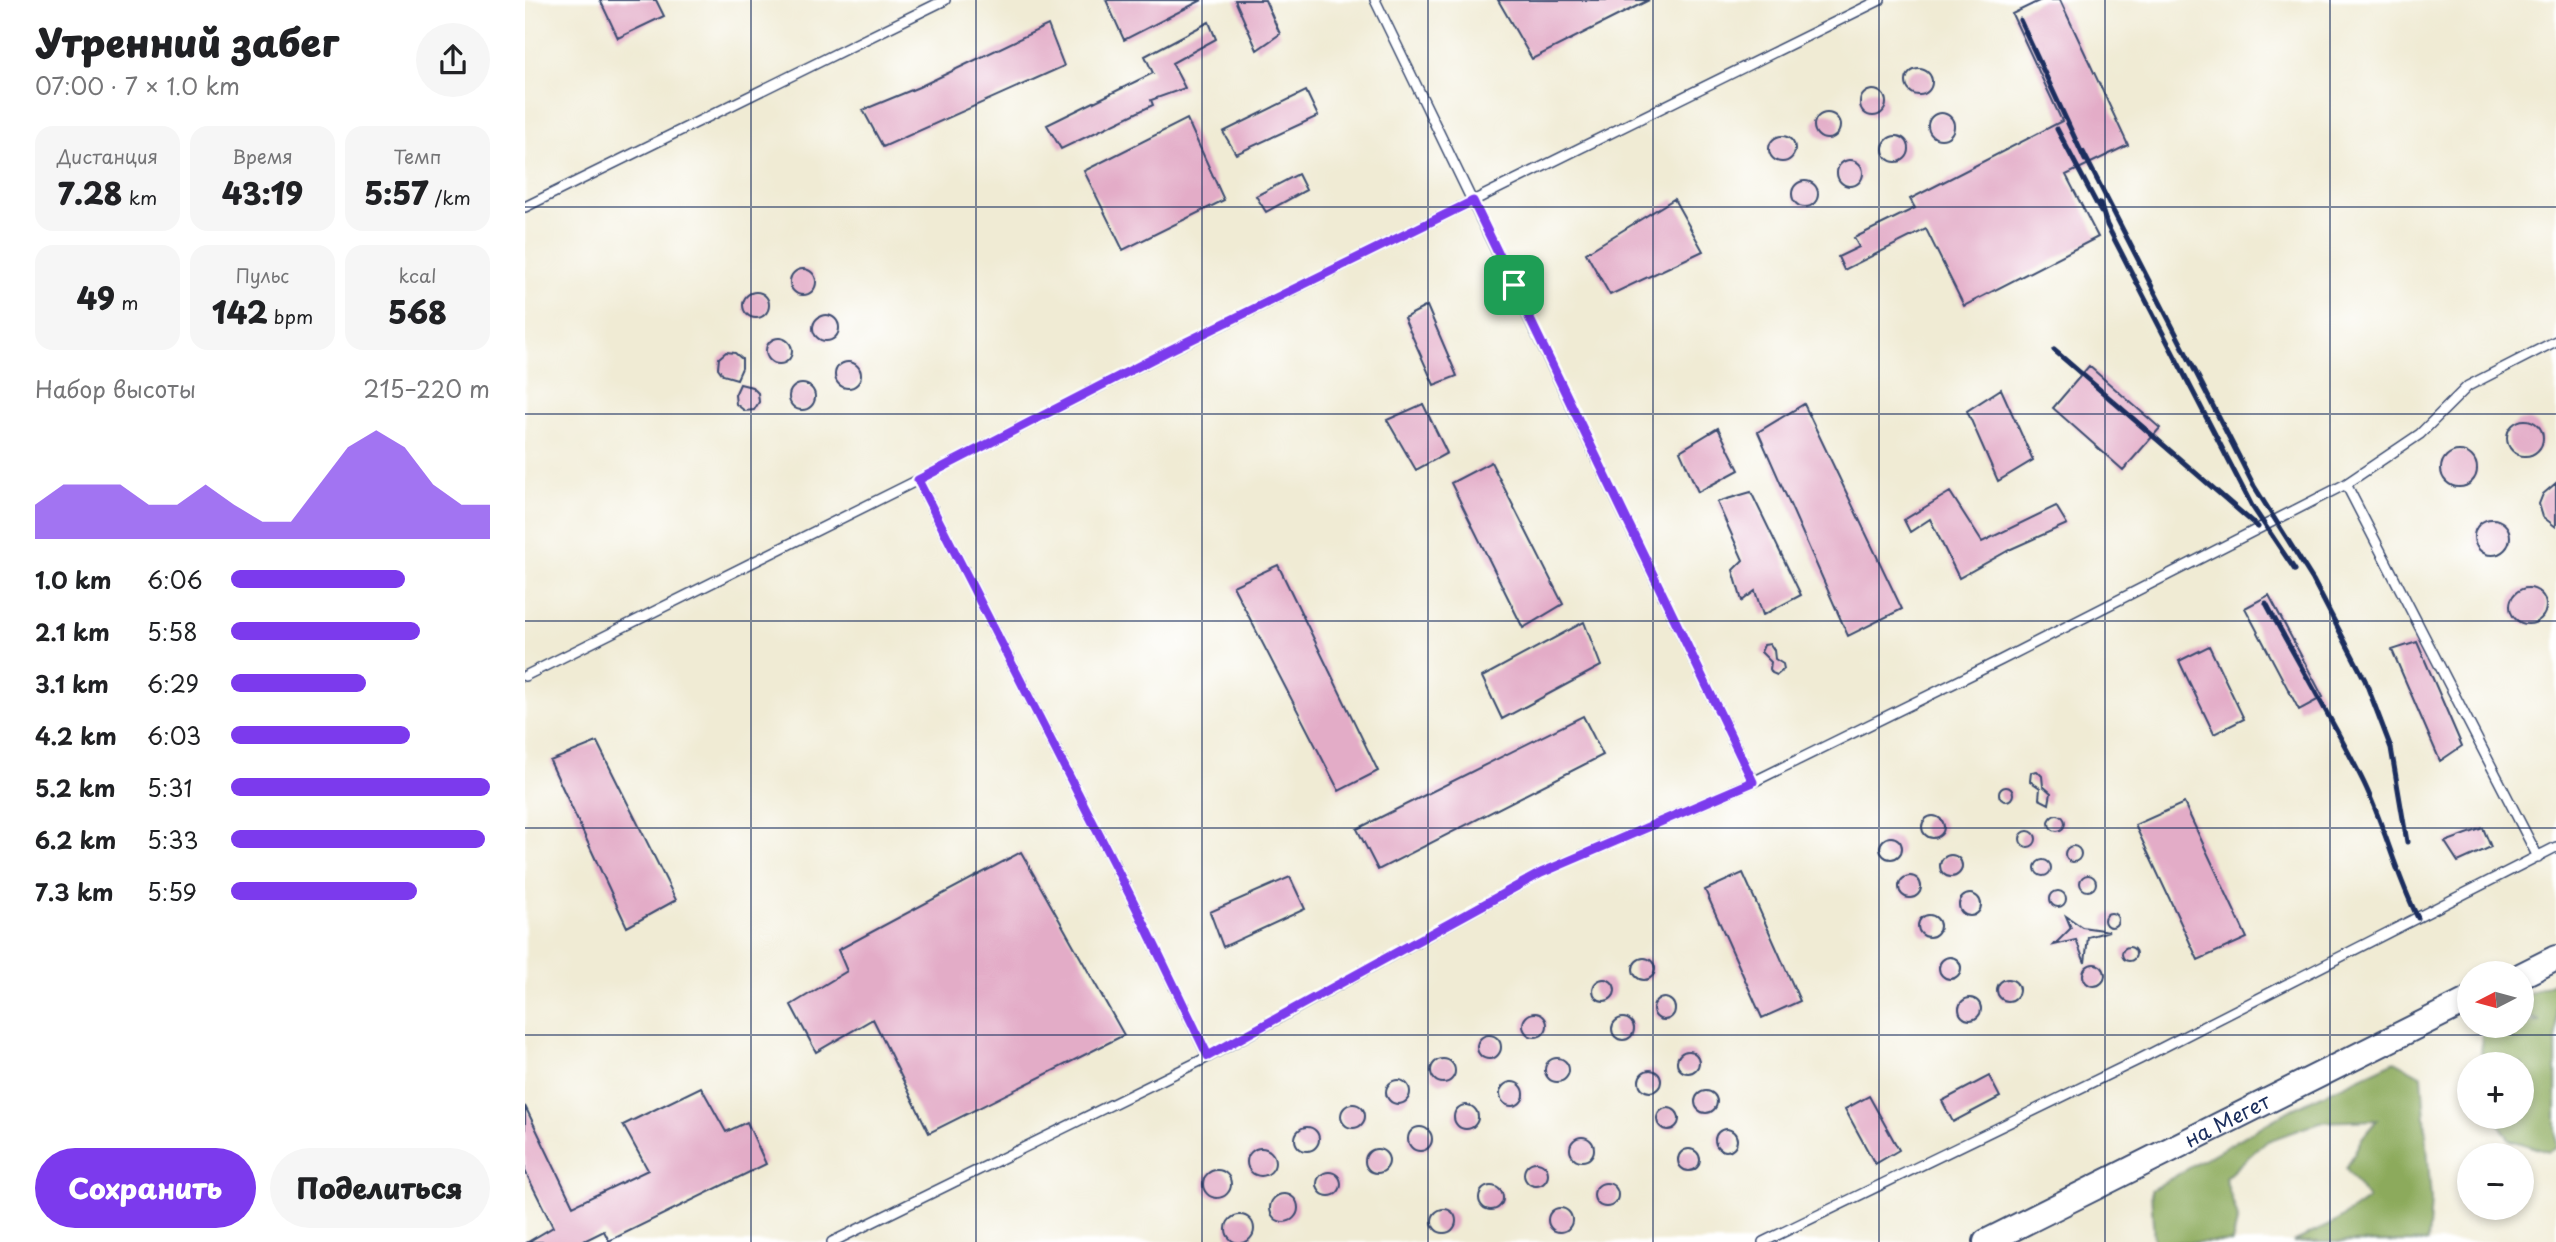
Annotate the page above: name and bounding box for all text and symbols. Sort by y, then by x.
text: Утренний забег [35,13,339,70]
button: share [416,23,490,97]
text: 07:00 · 7 × 1.0 km [35,68,240,103]
text: Дистанция [57,142,158,170]
text: Время [232,142,293,170]
text: Темп [393,142,442,170]
text: 7.28 [58,170,123,215]
text: 43:19 [222,170,303,215]
text: 5:57 [364,170,428,215]
text: km [123,183,157,211]
text: /km [428,183,471,211]
pin [1484,255,1544,315]
text: Пульс [236,261,289,289]
text: kcal [399,261,436,289]
icon: arrive [1495,266,1533,304]
text: 49 [76,275,115,320]
text: m [115,288,139,316]
text: 142 [212,289,268,334]
text: 568 [388,289,447,334]
text: bpm [268,302,313,330]
text: Набор высоты [35,371,196,406]
text: 215–220 m [363,371,490,406]
text: 1.0 km [35,562,112,597]
text: 6:06 [147,562,203,597]
text: 2.1 km [35,614,110,649]
text: 5:58 [147,614,198,649]
text: 3.1 km [35,666,109,701]
text: 6:29 [147,666,199,701]
text: 4.2 km [35,718,117,753]
text: 6:03 [147,718,201,753]
text: 5.2 km [35,770,116,805]
text: 5:31 [147,770,192,805]
text: 6.2 km [35,822,116,857]
text: 5:33 [147,822,199,857]
text: 7.3 km [35,874,113,909]
text: 5:59 [147,874,197,909]
north arrow [2457,961,2534,1038]
map controls [2457,961,2534,1220]
button: + [2457,1052,2534,1129]
street label: на Мегет [2178,1084,2276,1154]
button: − [2457,1143,2534,1220]
button: Сохранить [35,1148,256,1228]
button: Поделиться [270,1148,490,1228]

